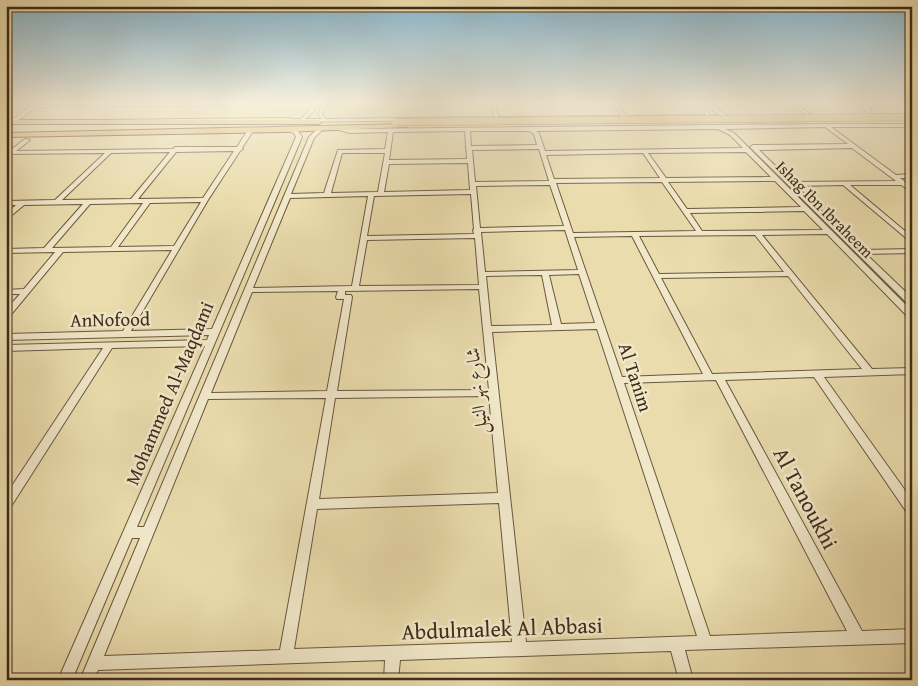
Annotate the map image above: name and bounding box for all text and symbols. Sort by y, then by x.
street label: Ishag Ibn Ibraheem [771,155,879,263]
street label: Mohammed Al-Maqdami [118,297,220,489]
street label: AnNofood [70,304,151,334]
street label: Al Tanim [612,339,661,416]
street label: شارع نهر النيل [458,346,496,436]
street label: Al Tanoukhi [766,441,846,555]
street label: Abdulmalek Al Abbasi [401,608,603,648]

